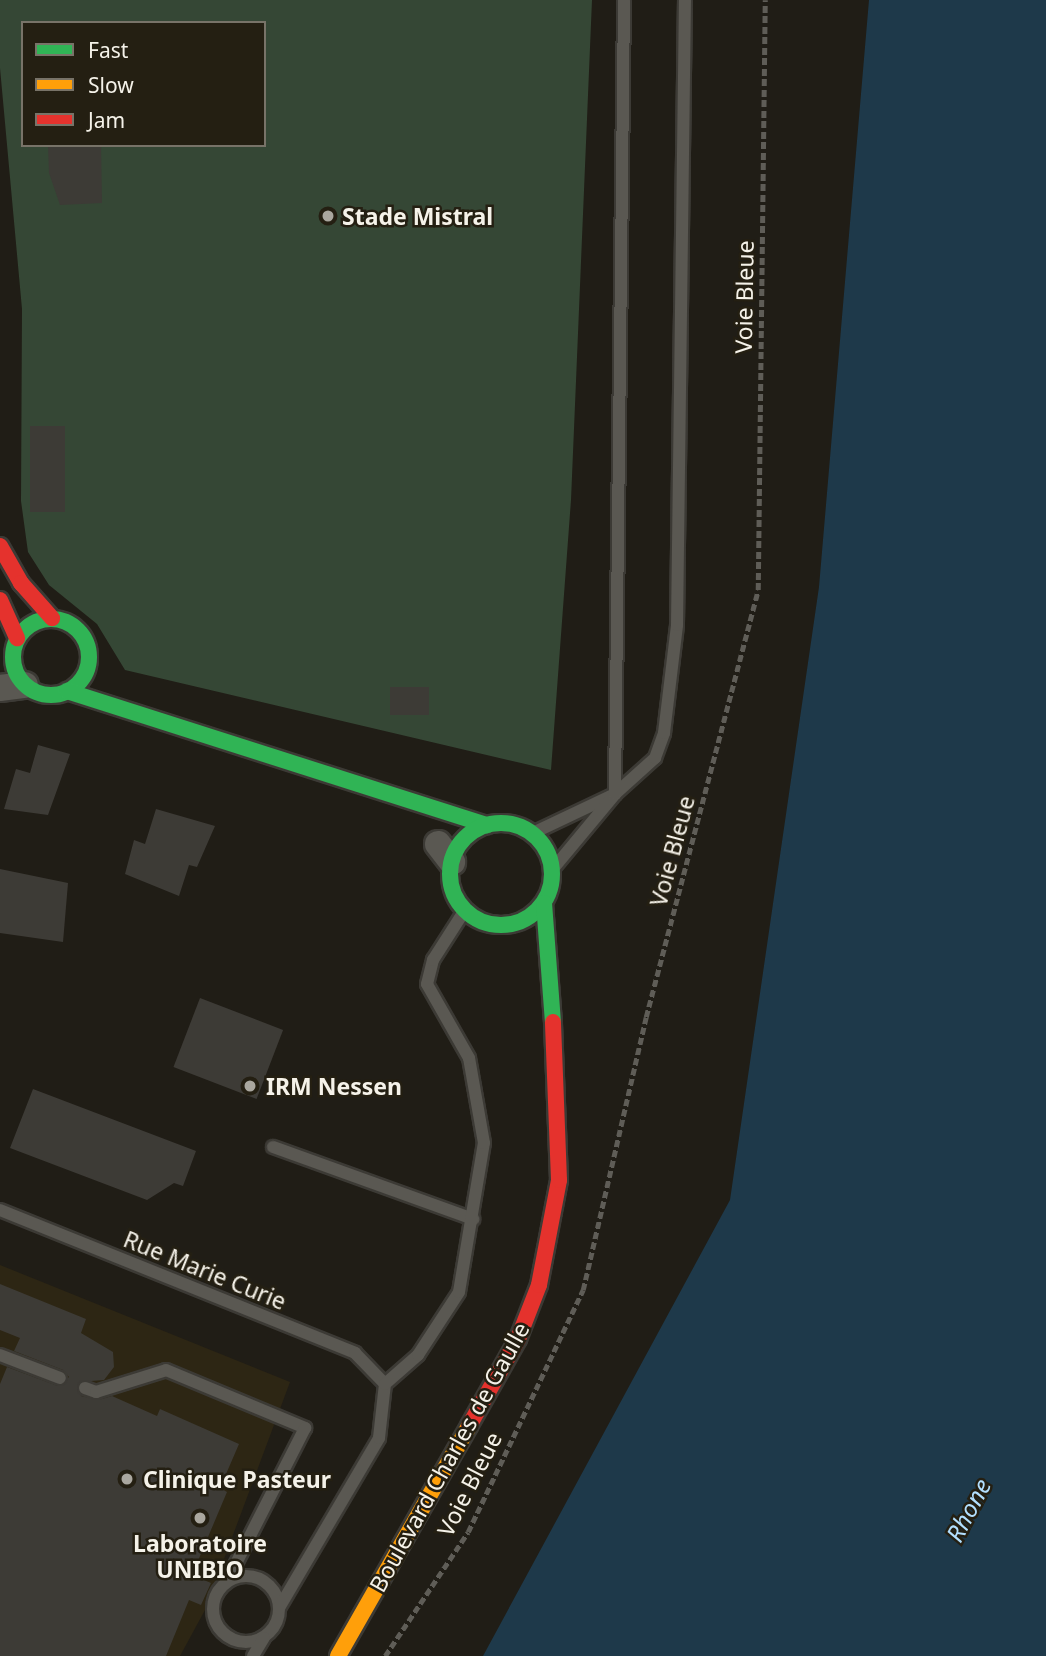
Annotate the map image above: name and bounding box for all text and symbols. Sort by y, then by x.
legend [21,21,266,147]
text: Fast [88,36,128,64]
text: Slow [88,71,134,99]
text: Jam [88,106,125,134]
place label: Stade Mistral [342,202,493,230]
marker: Stade Mistral [320,208,336,224]
street label: Voie Bleue [729,240,759,354]
street label: Voie Bleue [644,793,700,909]
place label: IRM Nessen [266,1072,402,1100]
marker: IRM Nessen [240,1076,260,1096]
street label: Rue Marie Curie [120,1225,290,1315]
street label: Boulevard Charles de Gaulle [363,1317,535,1597]
street label: Voie Bleue [431,1427,507,1541]
place label: Clinique Pasteur [143,1465,331,1493]
marker: Clinique Pasteur [117,1469,137,1489]
water label: Rhone [940,1474,996,1546]
marker: Laboratoire UNIBIO [192,1510,208,1526]
place label: Laboratoire UNIBIO [133,1529,267,1583]

